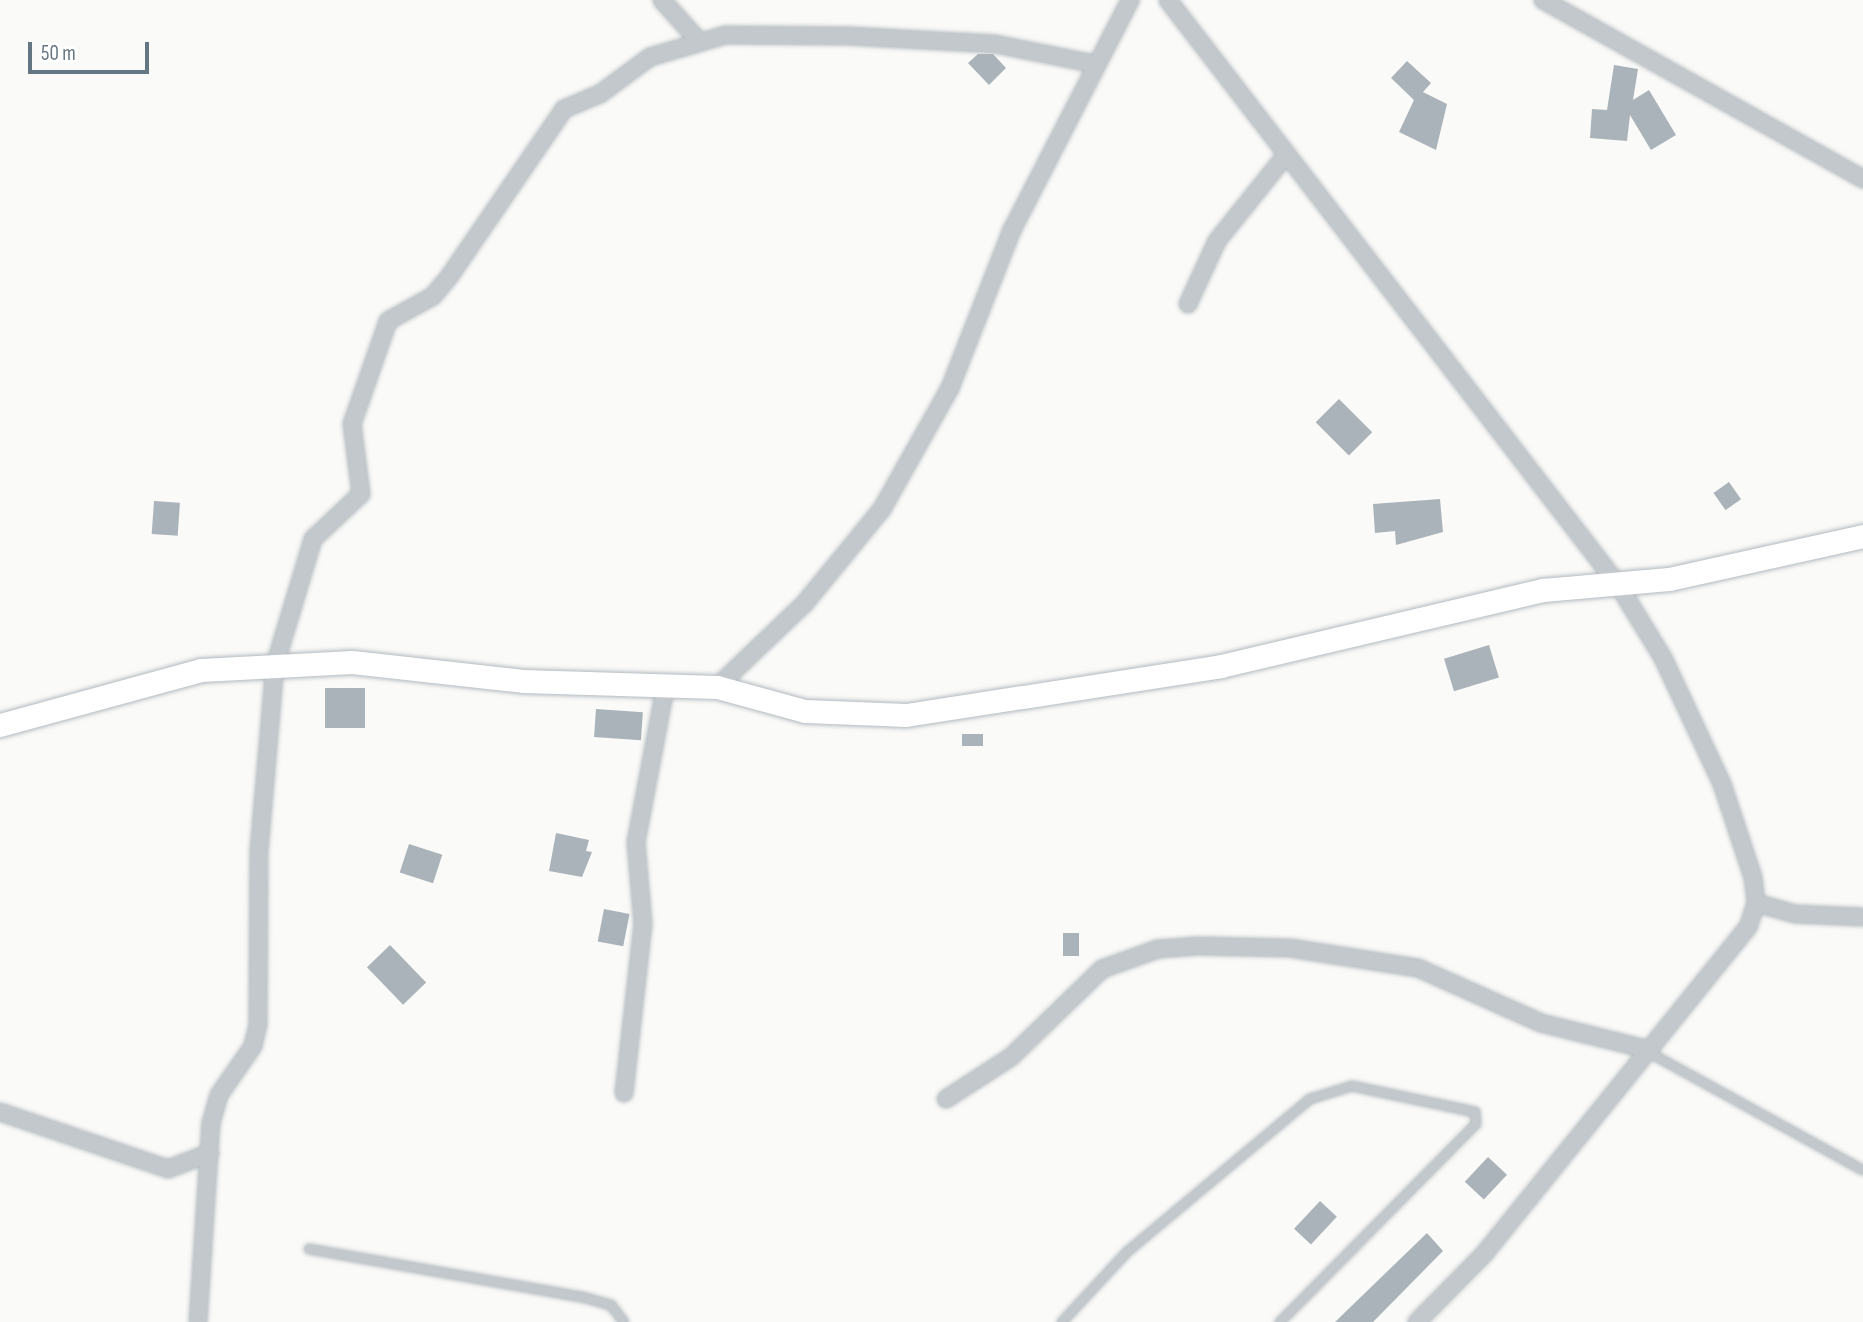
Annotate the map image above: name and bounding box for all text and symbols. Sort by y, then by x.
scale bar [32,28,152,72]
text: 50 m [41,41,76,66]

